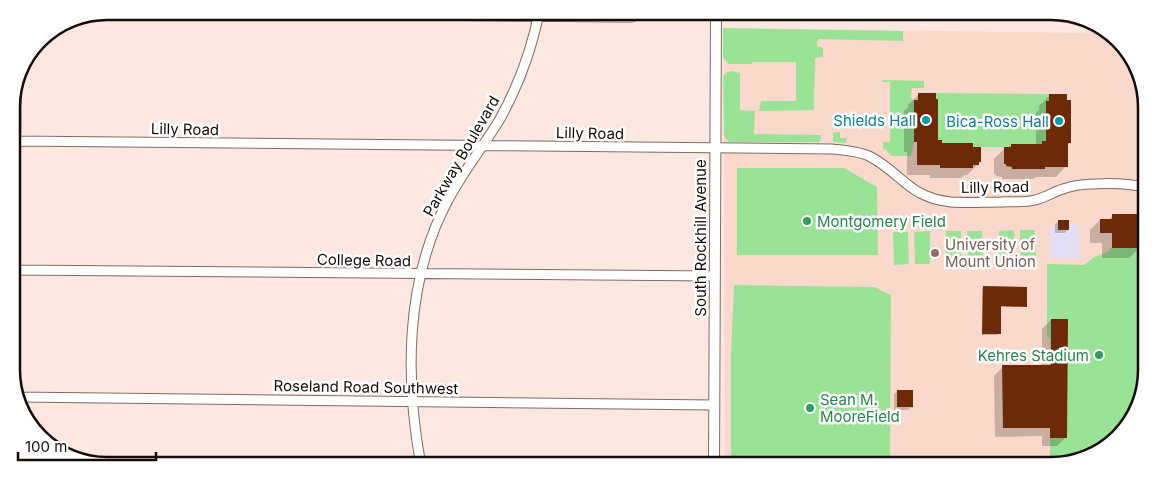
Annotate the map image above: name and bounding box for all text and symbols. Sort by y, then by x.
street label: Parkway Boulevard [419,92,503,220]
place label: Shields Hall [833,111,916,130]
place label: Bica-Ross Hall [946,112,1049,131]
marker: Shields Hall [920,114,932,126]
marker: Bica-Ross Hall [1053,115,1065,127]
street label: Lilly Road [151,119,219,139]
street label: Lilly Road [556,123,624,143]
street label: South Rockhill Avenue [691,159,710,317]
street label: Lilly Road [961,177,1029,197]
place label: Montgomery Field [817,212,946,231]
marker: Montgomery Field [801,215,813,227]
place label: University of Mount Union [945,235,1036,271]
marker: University of Mount Union [929,247,941,259]
street label: College Road [317,250,411,270]
place label: Kehres Stadium [978,346,1089,365]
marker: Kehres Stadium [1093,349,1105,361]
street label: Roseland Road Southwest [274,376,459,398]
place label: Sean M. MooreField [820,390,900,426]
marker: Sean M. MooreField [804,402,816,414]
scale bar [18,430,155,462]
text: 100 m [25,437,67,456]

